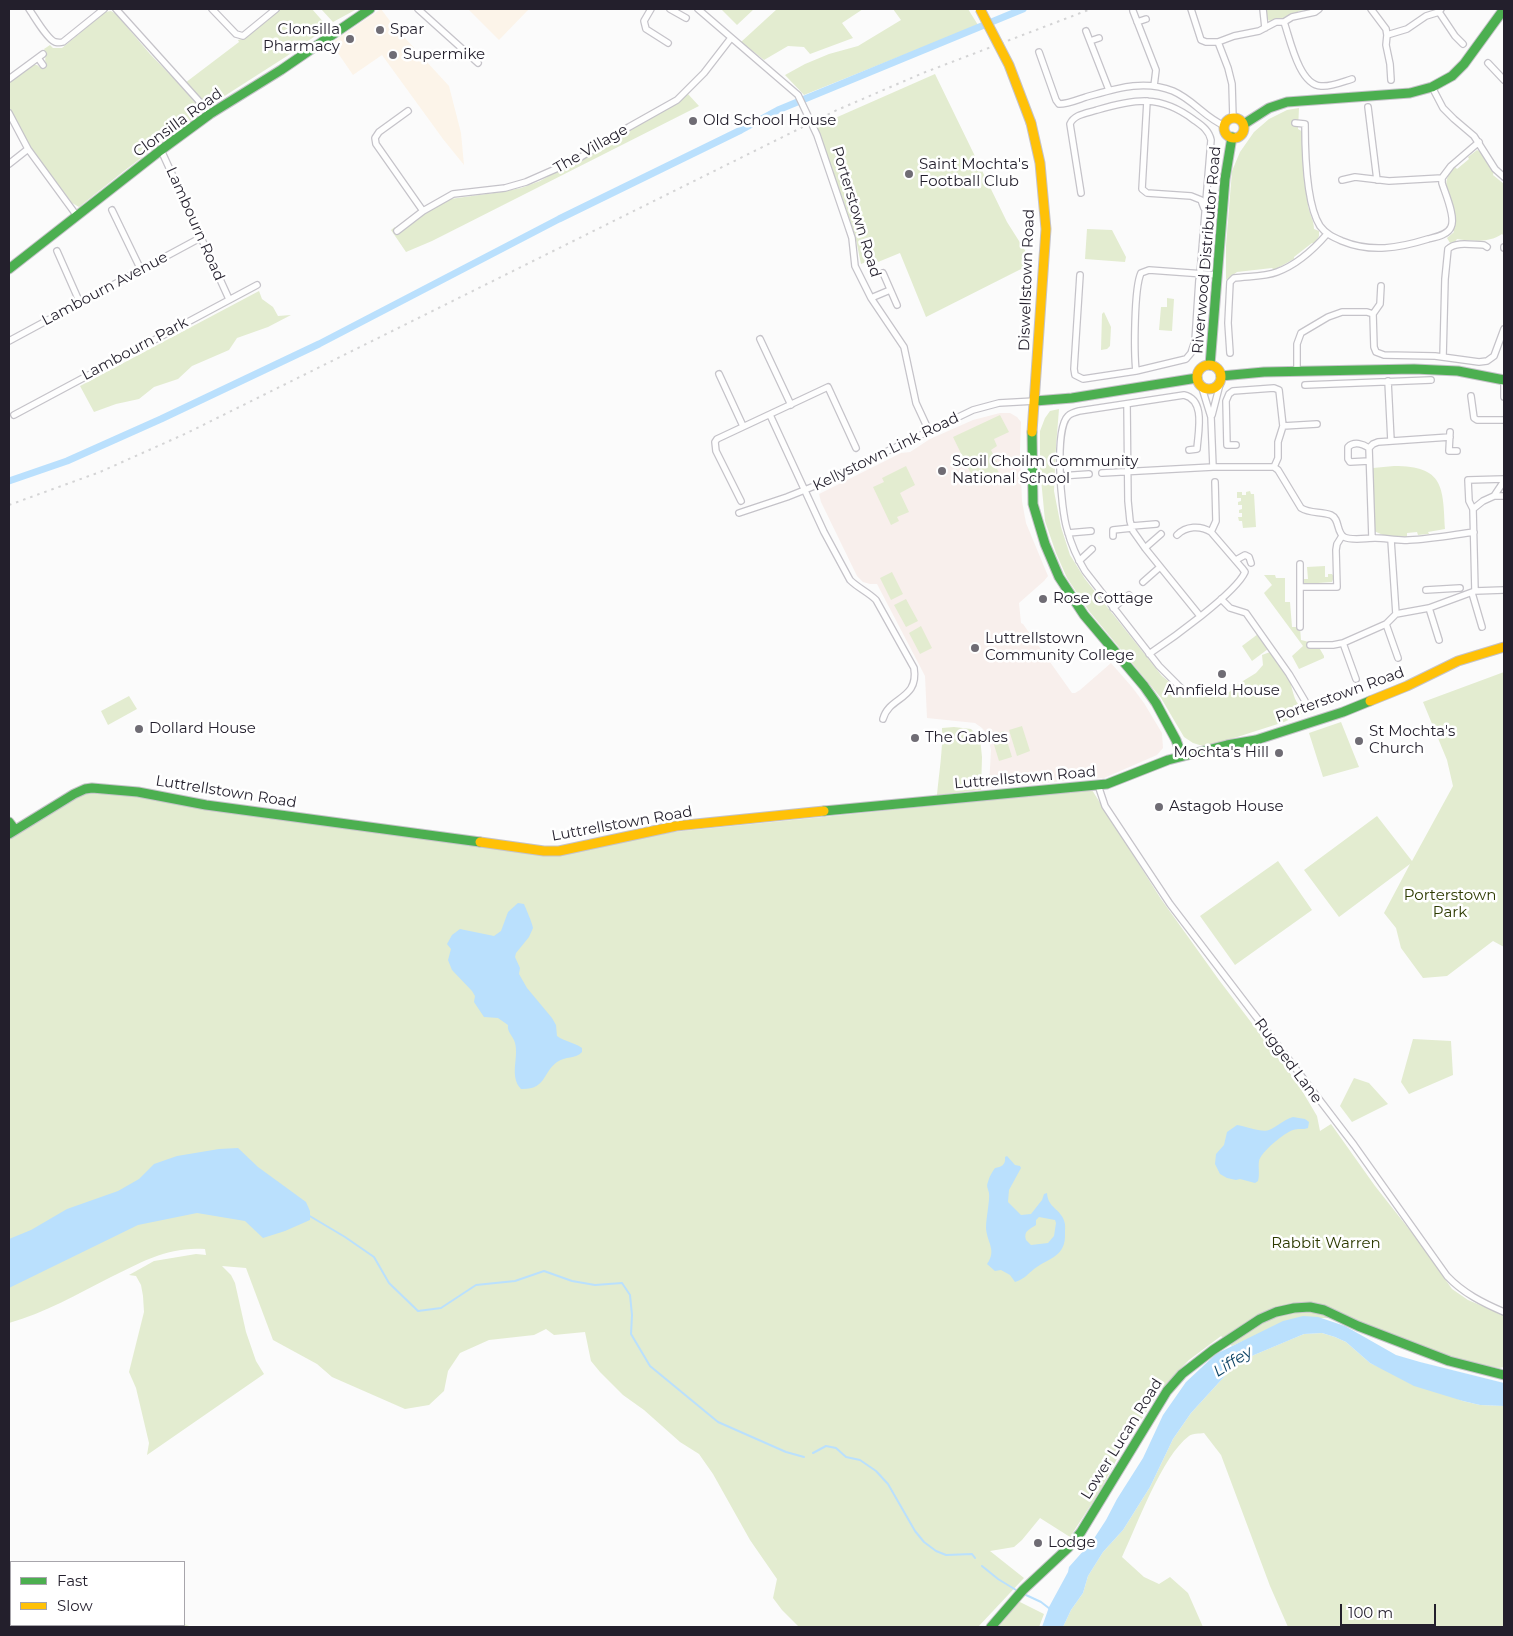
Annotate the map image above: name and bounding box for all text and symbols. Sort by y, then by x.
place label: Clonsilla Pharmacy [263,21,340,56]
place label: Spar [390,21,424,39]
marker: Spar [374,24,386,36]
marker: Clonsilla Pharmacy [344,33,356,45]
place label: Supermike [403,46,485,64]
marker: Supermike [387,49,399,61]
street label: Clonsilla Road [130,85,226,161]
place label: Old School House [703,112,836,130]
marker: Old School House [687,115,699,127]
street label: The Village [551,121,631,177]
street label: Porterstown Road [828,144,884,280]
street label: Riverwood Distributor Road [1189,145,1225,355]
place label: Saint Mochta's Football Club [919,156,1028,191]
street label: Lambourn Road [162,164,228,284]
marker: Saint Mochta's Football Club [903,168,915,180]
street label: Diswellstown Road [1016,208,1038,352]
street label: Lambourn Avenue [39,248,171,330]
street label: Lambourn Park [79,313,191,385]
street label: Kellystown Link Road [810,409,962,495]
place label: Scoil Choilm Community National School [952,453,1138,488]
marker: Scoil Choilm Community National School [936,465,948,477]
place label: Rose Cottage [1053,590,1153,608]
marker: Rose Cottage [1037,593,1049,605]
place label: Luttrellstown Community College [985,630,1134,665]
marker: Luttrellstown Community College [969,642,981,654]
street label: Porterstown Road [1273,663,1407,727]
marker: Annfield House [1216,668,1228,680]
place label: Annfield House [1164,682,1280,700]
place label: Dollard House [149,720,256,738]
marker: Dollard House [133,723,145,735]
place label: St Mochta's Church [1369,723,1455,758]
place label: The Gables [925,729,1008,747]
marker: The Gables [909,732,921,744]
marker: St Mochta's Church [1353,735,1365,747]
place label: Mochta's Hill [1174,744,1269,762]
marker: Mochta's Hill [1273,747,1285,759]
street label: Luttrellstown Road [953,763,1097,793]
street label: Luttrellstown Road [154,772,298,812]
place label: Astagob House [1169,798,1283,816]
marker: Astagob House [1153,801,1165,813]
street label: Luttrellstown Road [550,803,694,845]
park label: Porterstown Park [1404,887,1496,922]
street label: Rugged Lane [1250,1015,1326,1107]
park label: Rabbit Warren [1271,1235,1381,1253]
water label: Liffey [1210,1343,1256,1381]
street label: Lower Lucan Road [1077,1375,1167,1503]
place label: Lodge [1048,1534,1096,1552]
marker: Lodge [1032,1537,1044,1549]
legend [10,1561,185,1626]
text: Fast [57,1571,88,1590]
scale bar [1343,1594,1439,1626]
text: Slow [57,1596,93,1615]
text: 100 m [1348,1603,1393,1622]

